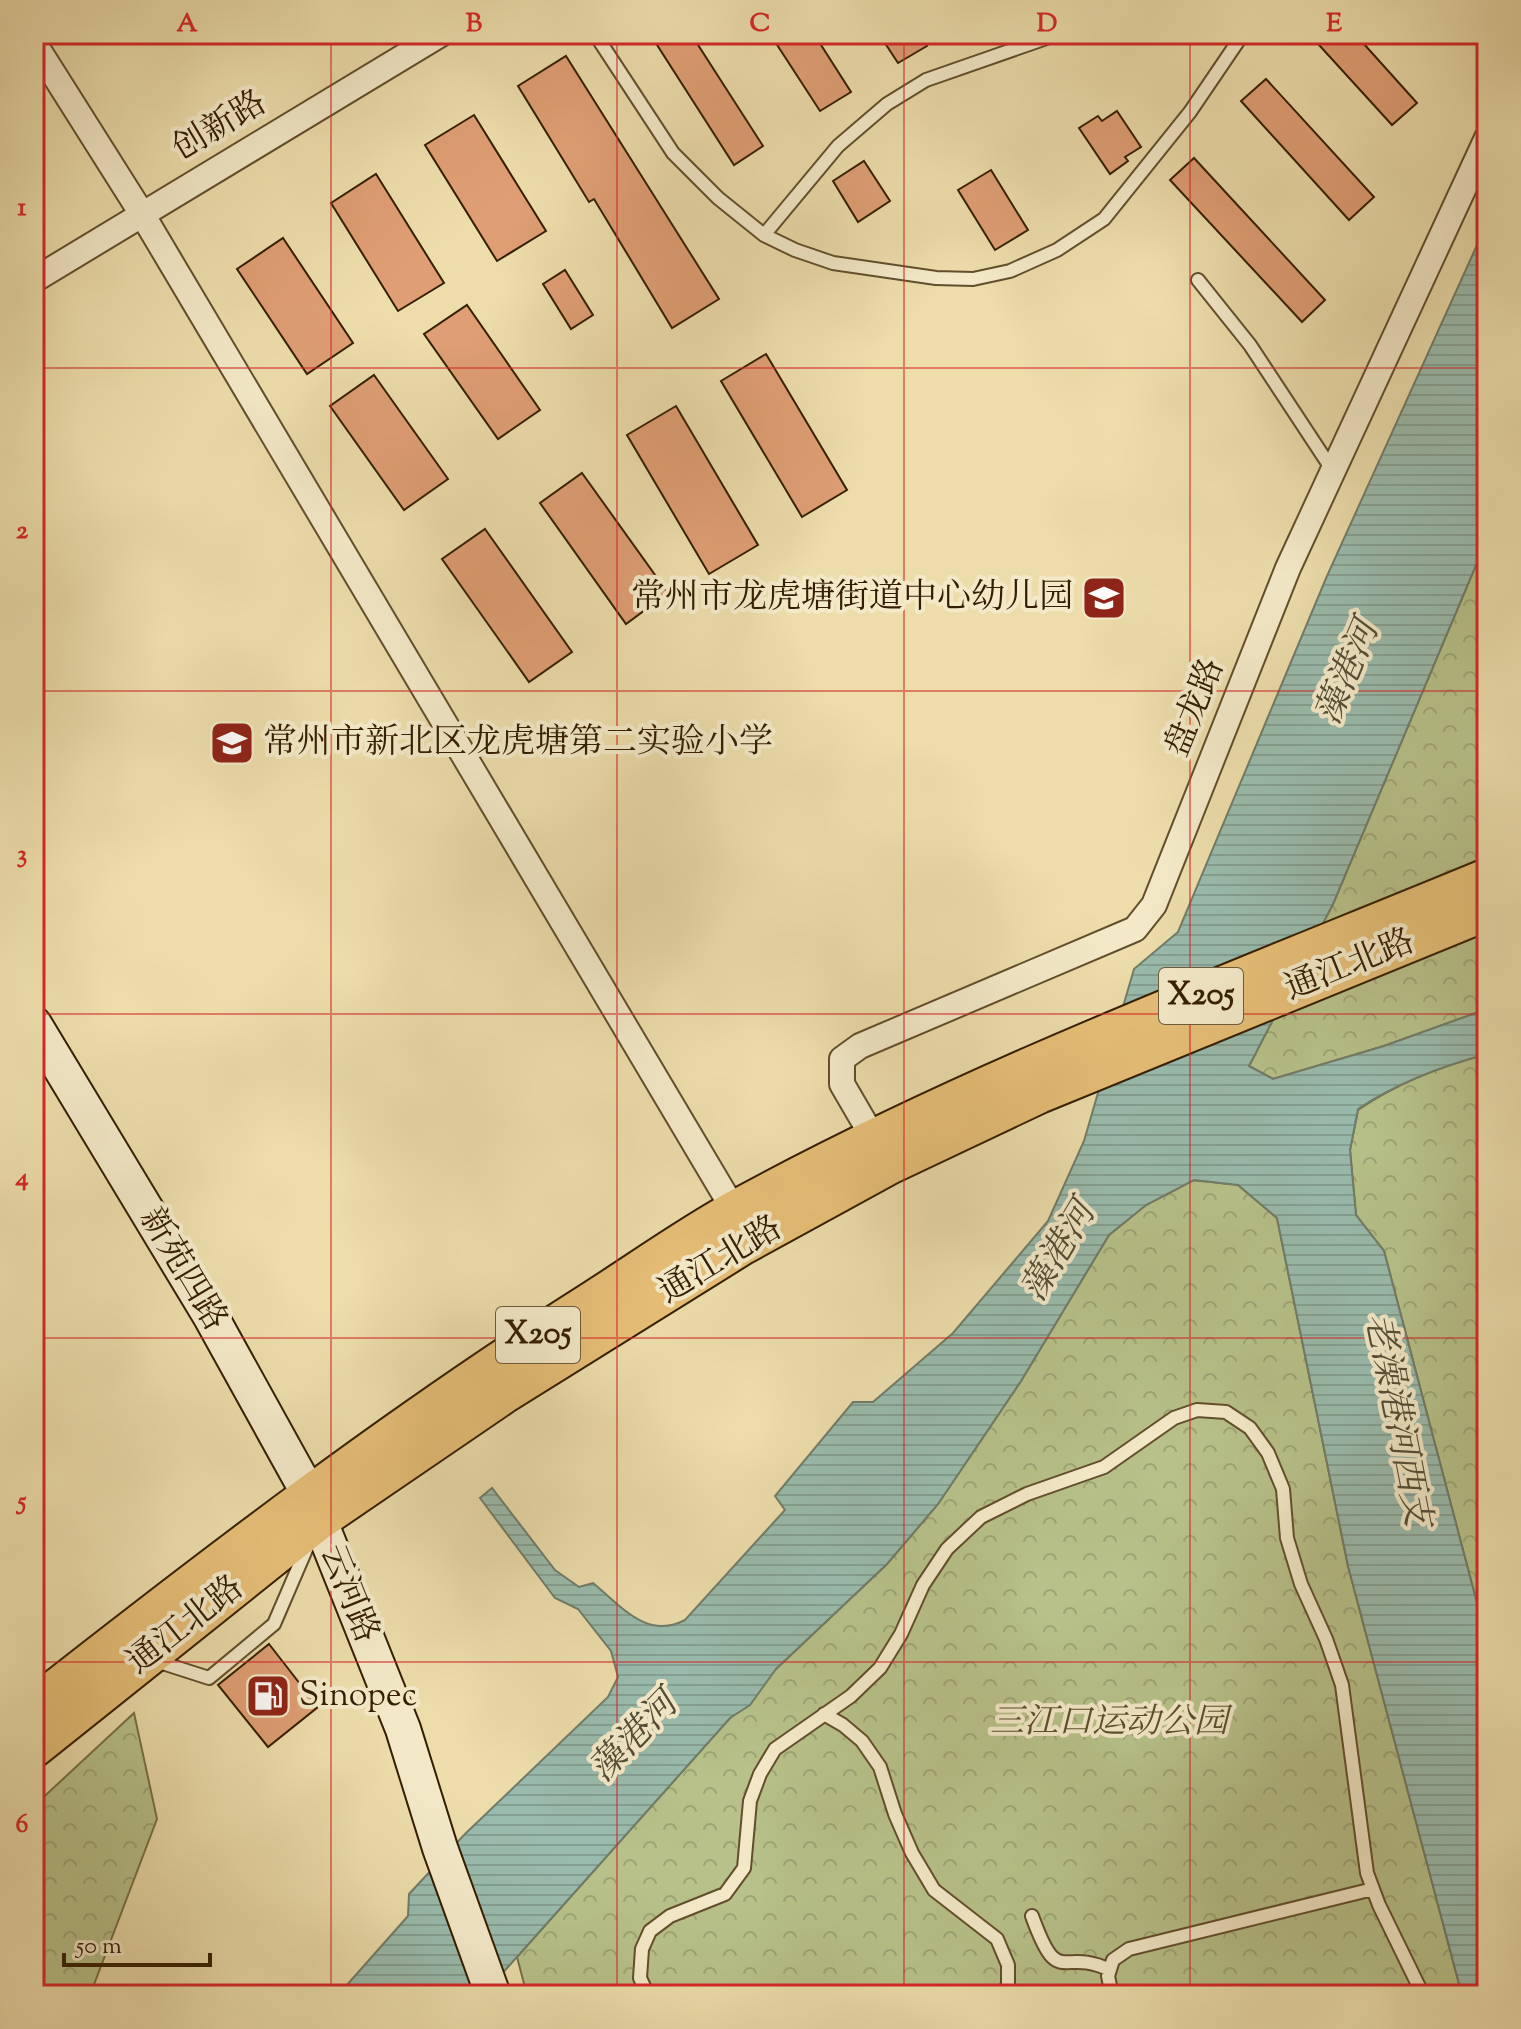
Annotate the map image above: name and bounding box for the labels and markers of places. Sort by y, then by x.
place label: 常州市龙虎塘街道中心幼儿园 [631,574,1073,623]
school or university icon: 常州市龙虎塘街道中心幼儿园 [1080,574,1128,622]
school or university icon: 常州市新北区龙虎塘第二实验小学 [208,719,256,767]
place label: 常州市新北区龙虎塘第二实验小学 [263,719,773,768]
fuel station icon: Sinopec [244,1672,292,1720]
place label: Sinopec [299,1672,417,1721]

